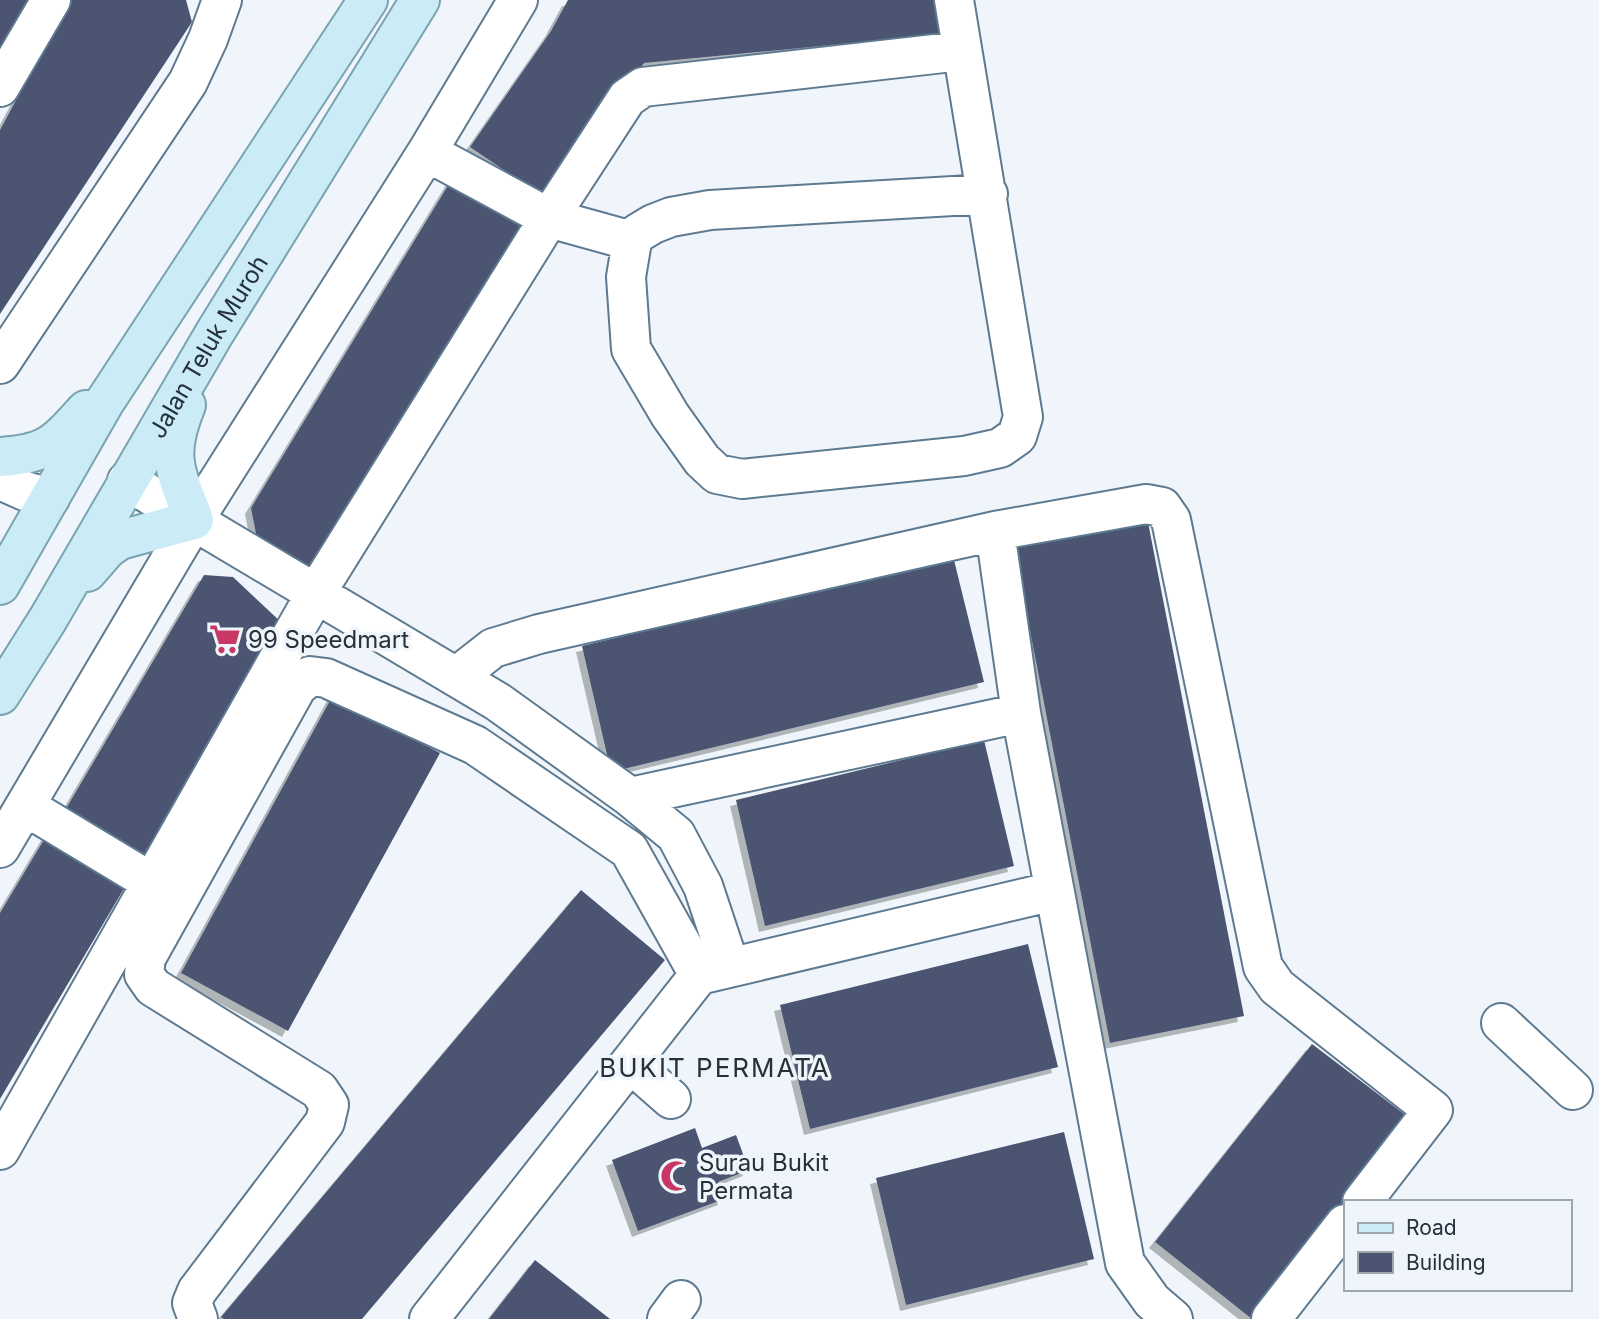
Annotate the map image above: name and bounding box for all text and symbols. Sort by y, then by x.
street label: Jalan Teluk Muroh [142,249,274,443]
supermarket icon: 99 Speedmart [208,622,242,656]
place label: 99 Speedmart [248,625,409,654]
district label: BUKIT PERMATA [599,1052,831,1083]
place label: Surau Bukit Permata [699,1148,829,1205]
mosque icon: Surau Bukit Permata [659,1159,693,1193]
legend [1344,1200,1571,1291]
text: Road [1406,1215,1457,1240]
text: Building [1406,1250,1486,1275]

